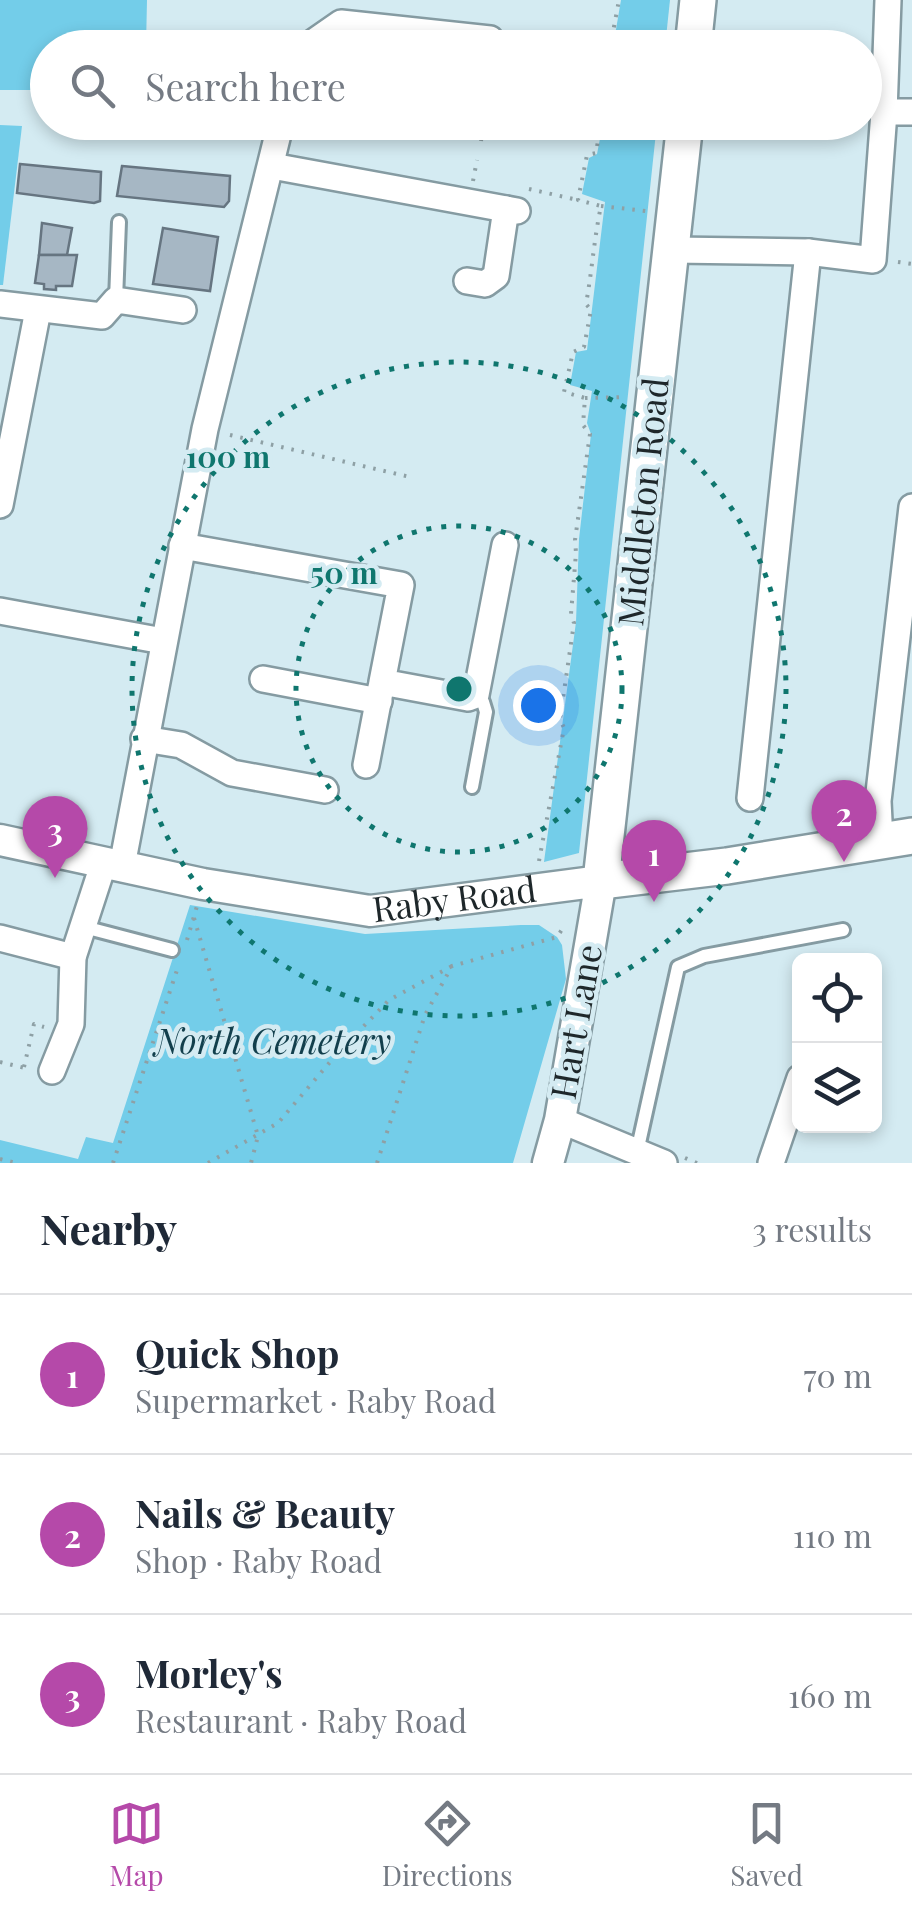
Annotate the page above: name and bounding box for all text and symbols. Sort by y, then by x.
search box [30,30,882,140]
icon: search [65,58,120,113]
text: Search here [145,60,346,111]
street label: Middleton Road [605,375,678,628]
text: 100 m [186,436,270,476]
text: 50 m [310,552,378,592]
centre of rings [441,671,477,707]
your location [513,680,564,731]
pin: 2 [812,780,876,862]
pin: 3 [22,796,88,878]
pin: 1 [622,820,686,902]
street label: Raby Road [369,864,539,931]
street label: Hart Lane [538,940,611,1103]
map controls [792,953,882,1133]
button: locate [792,953,882,1043]
park label: North Cemetery [152,1016,391,1063]
button: layers [792,1043,882,1133]
text: Nearby [40,1200,177,1256]
text: 3 results [752,1207,872,1250]
text: Quick Shop [135,1327,339,1378]
text: 1 [66,1353,79,1396]
text: 70 m [803,1353,872,1396]
text: Supermarket · Raby Road [135,1378,496,1421]
text: Nails & Beauty [135,1487,395,1538]
text: 2 [64,1513,81,1556]
text: 110 m [793,1513,872,1556]
text: Shop · Raby Road [135,1538,382,1581]
text: Morley's [135,1647,283,1698]
text: 3 [65,1673,80,1716]
text: 160 m [788,1673,872,1716]
text: Restaurant · Raby Road [135,1698,467,1741]
tab: Map [109,1796,164,1893]
tab: Directions [382,1796,513,1893]
tab: Saved [730,1796,803,1893]

